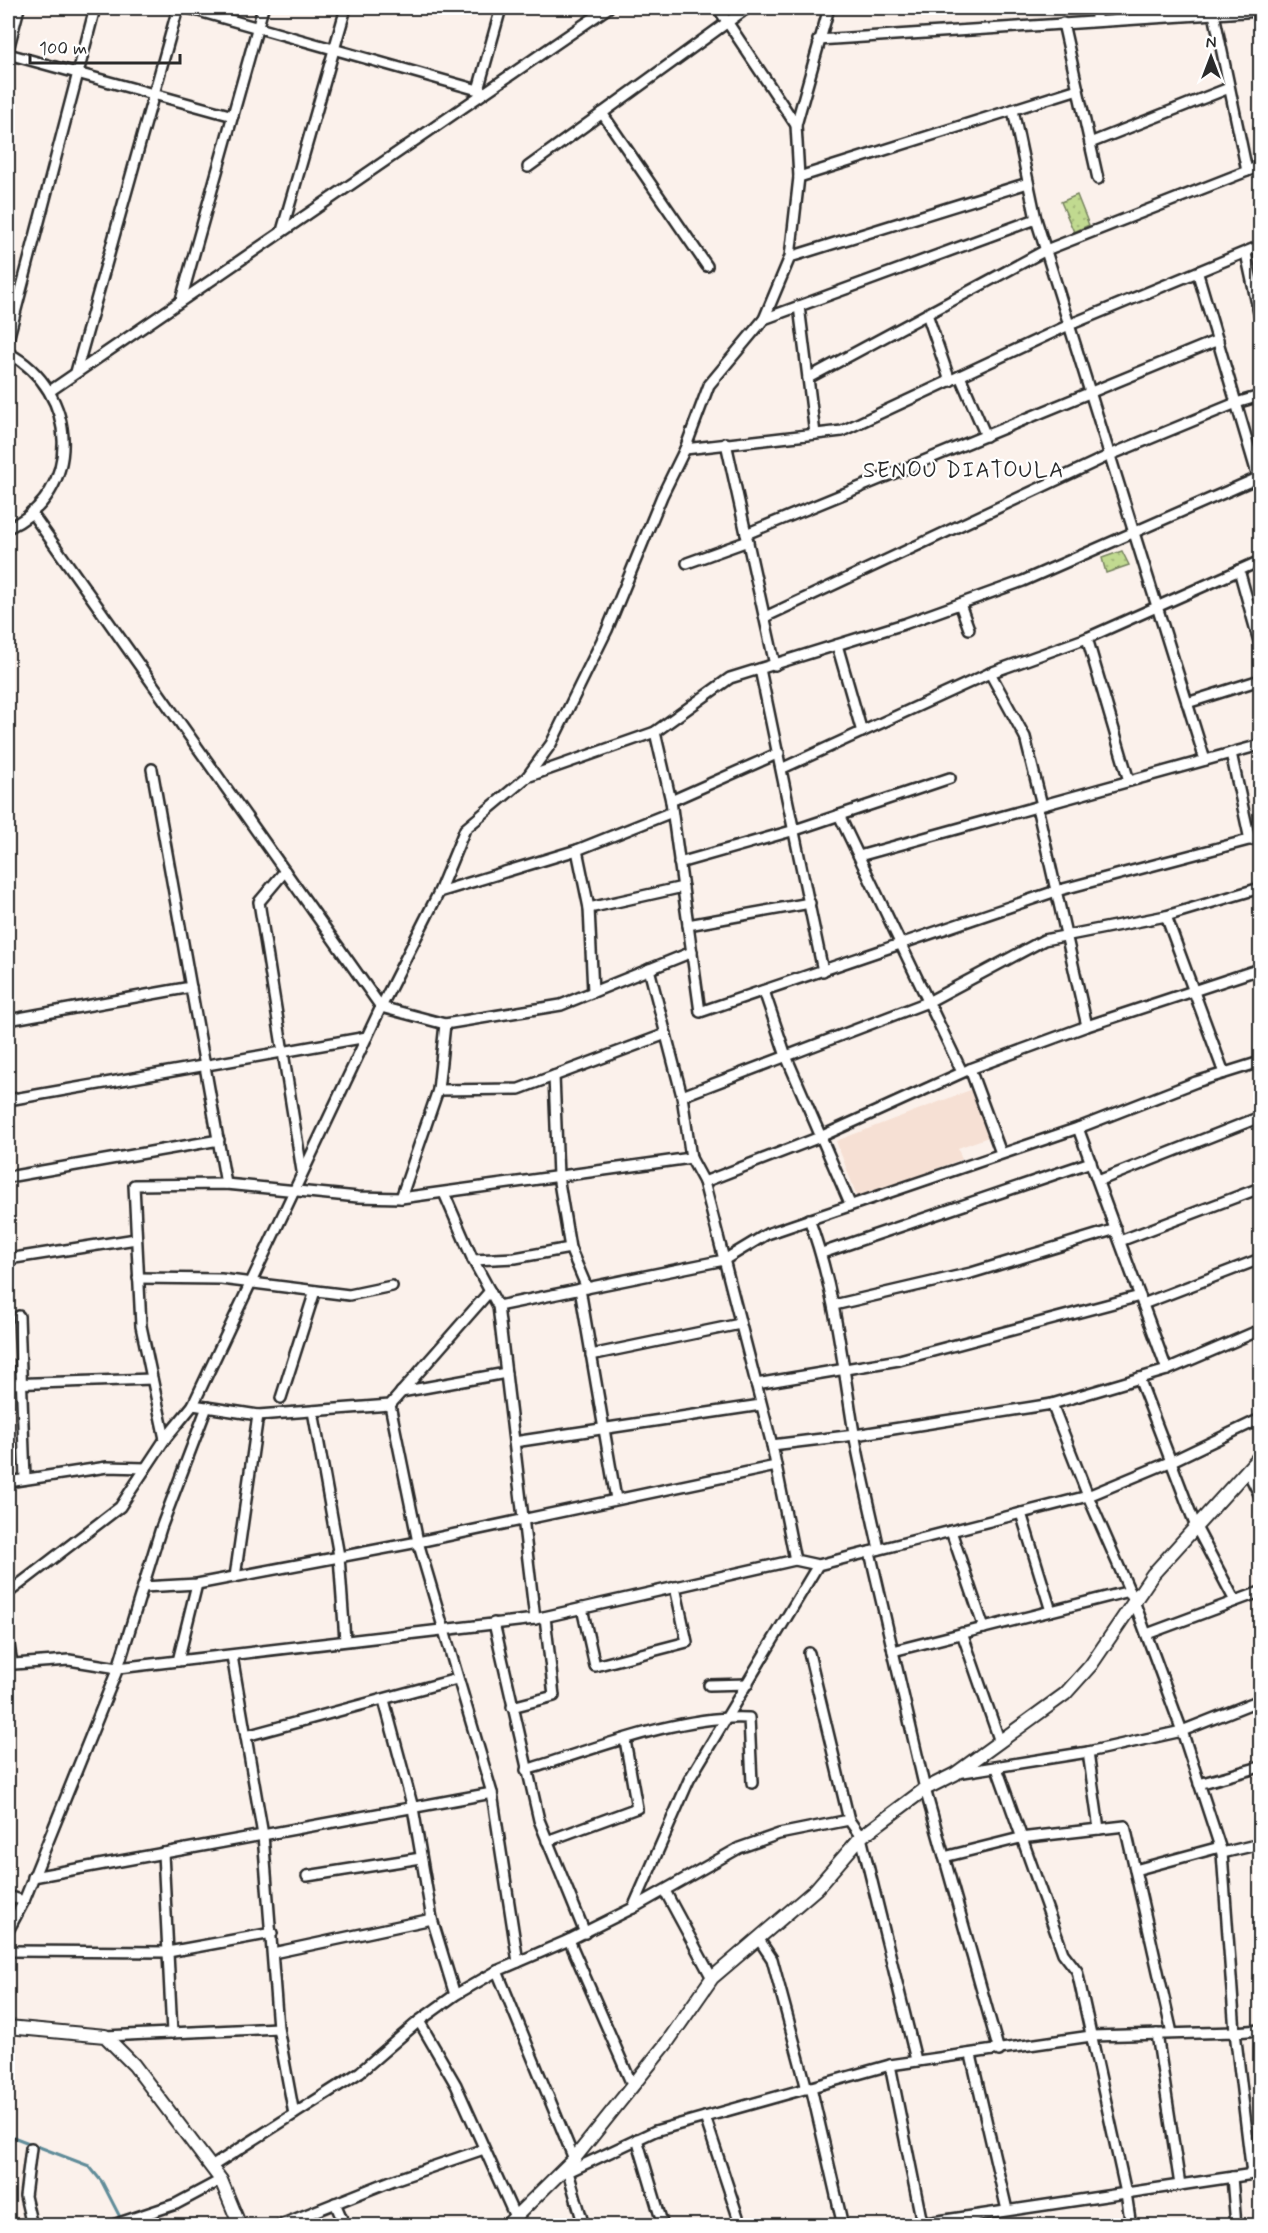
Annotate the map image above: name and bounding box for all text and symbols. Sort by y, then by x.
scale bar [30,27,180,65]
north arrow [1181,27,1241,87]
text: N [1206,33,1216,54]
text: 100 m [39,37,87,61]
district label: SENOU DIATOULA [863,457,1065,485]

